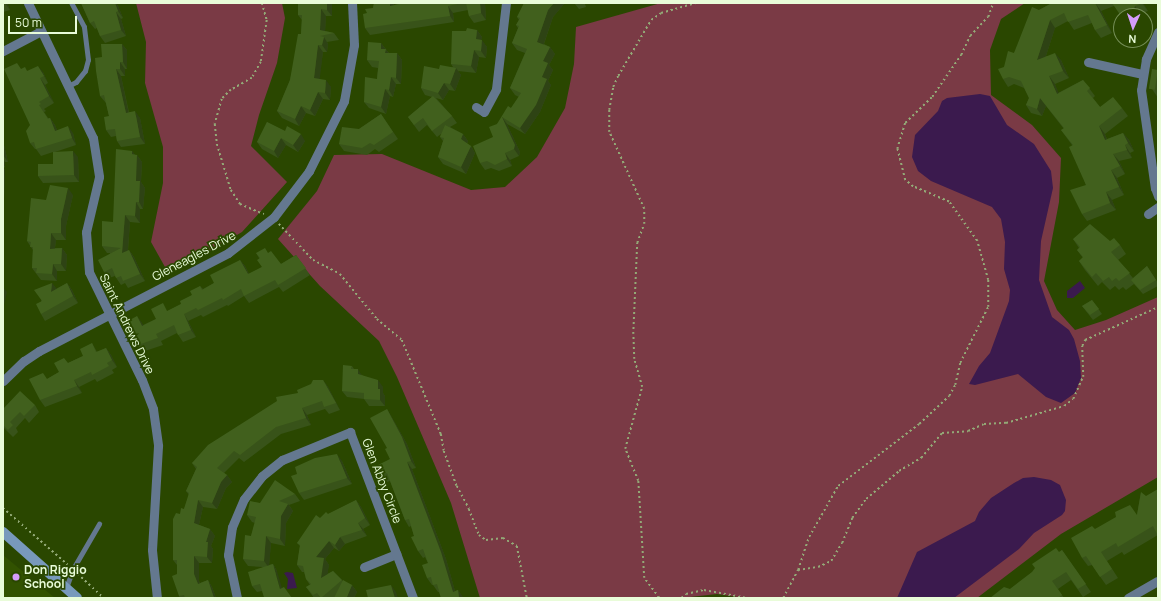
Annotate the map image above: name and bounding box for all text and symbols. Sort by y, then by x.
scale bar [10,8,79,34]
north arrow [1113,8,1153,48]
text: 50 m [15,14,42,31]
text: N [1128,32,1137,47]
street label: Gleneagles Drive [150,228,238,284]
street label: Saint Andrews Drive [96,272,158,376]
street label: Glen Abby Circle [359,437,405,525]
place label: Don Riggio School [24,563,87,591]
marker: Don Riggio School [11,572,21,582]

